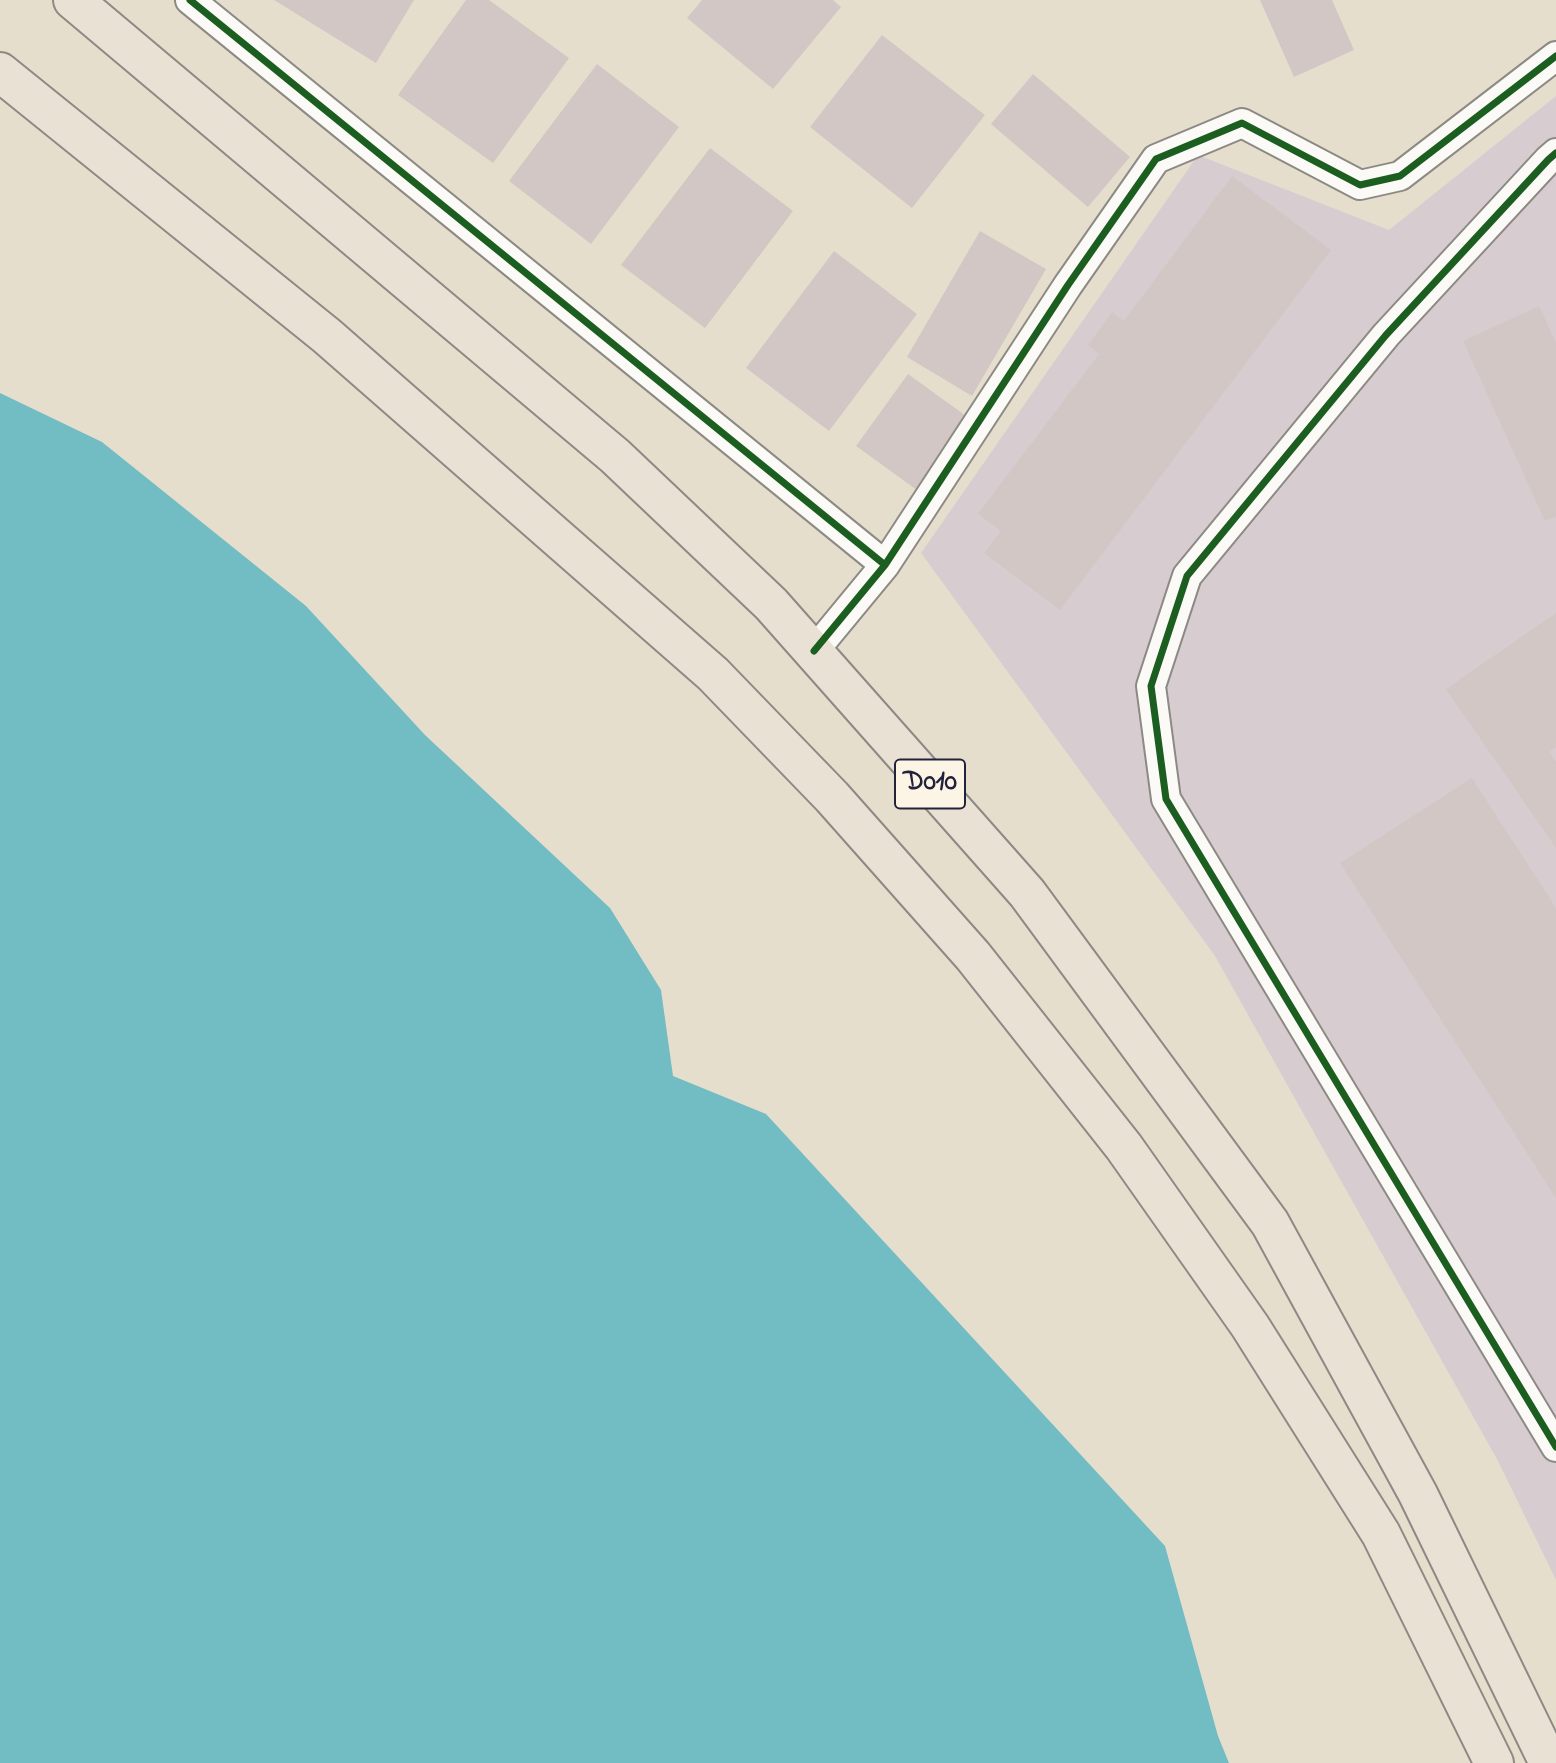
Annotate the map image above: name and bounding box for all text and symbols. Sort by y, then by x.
road number: D010 [895,760,965,808]

